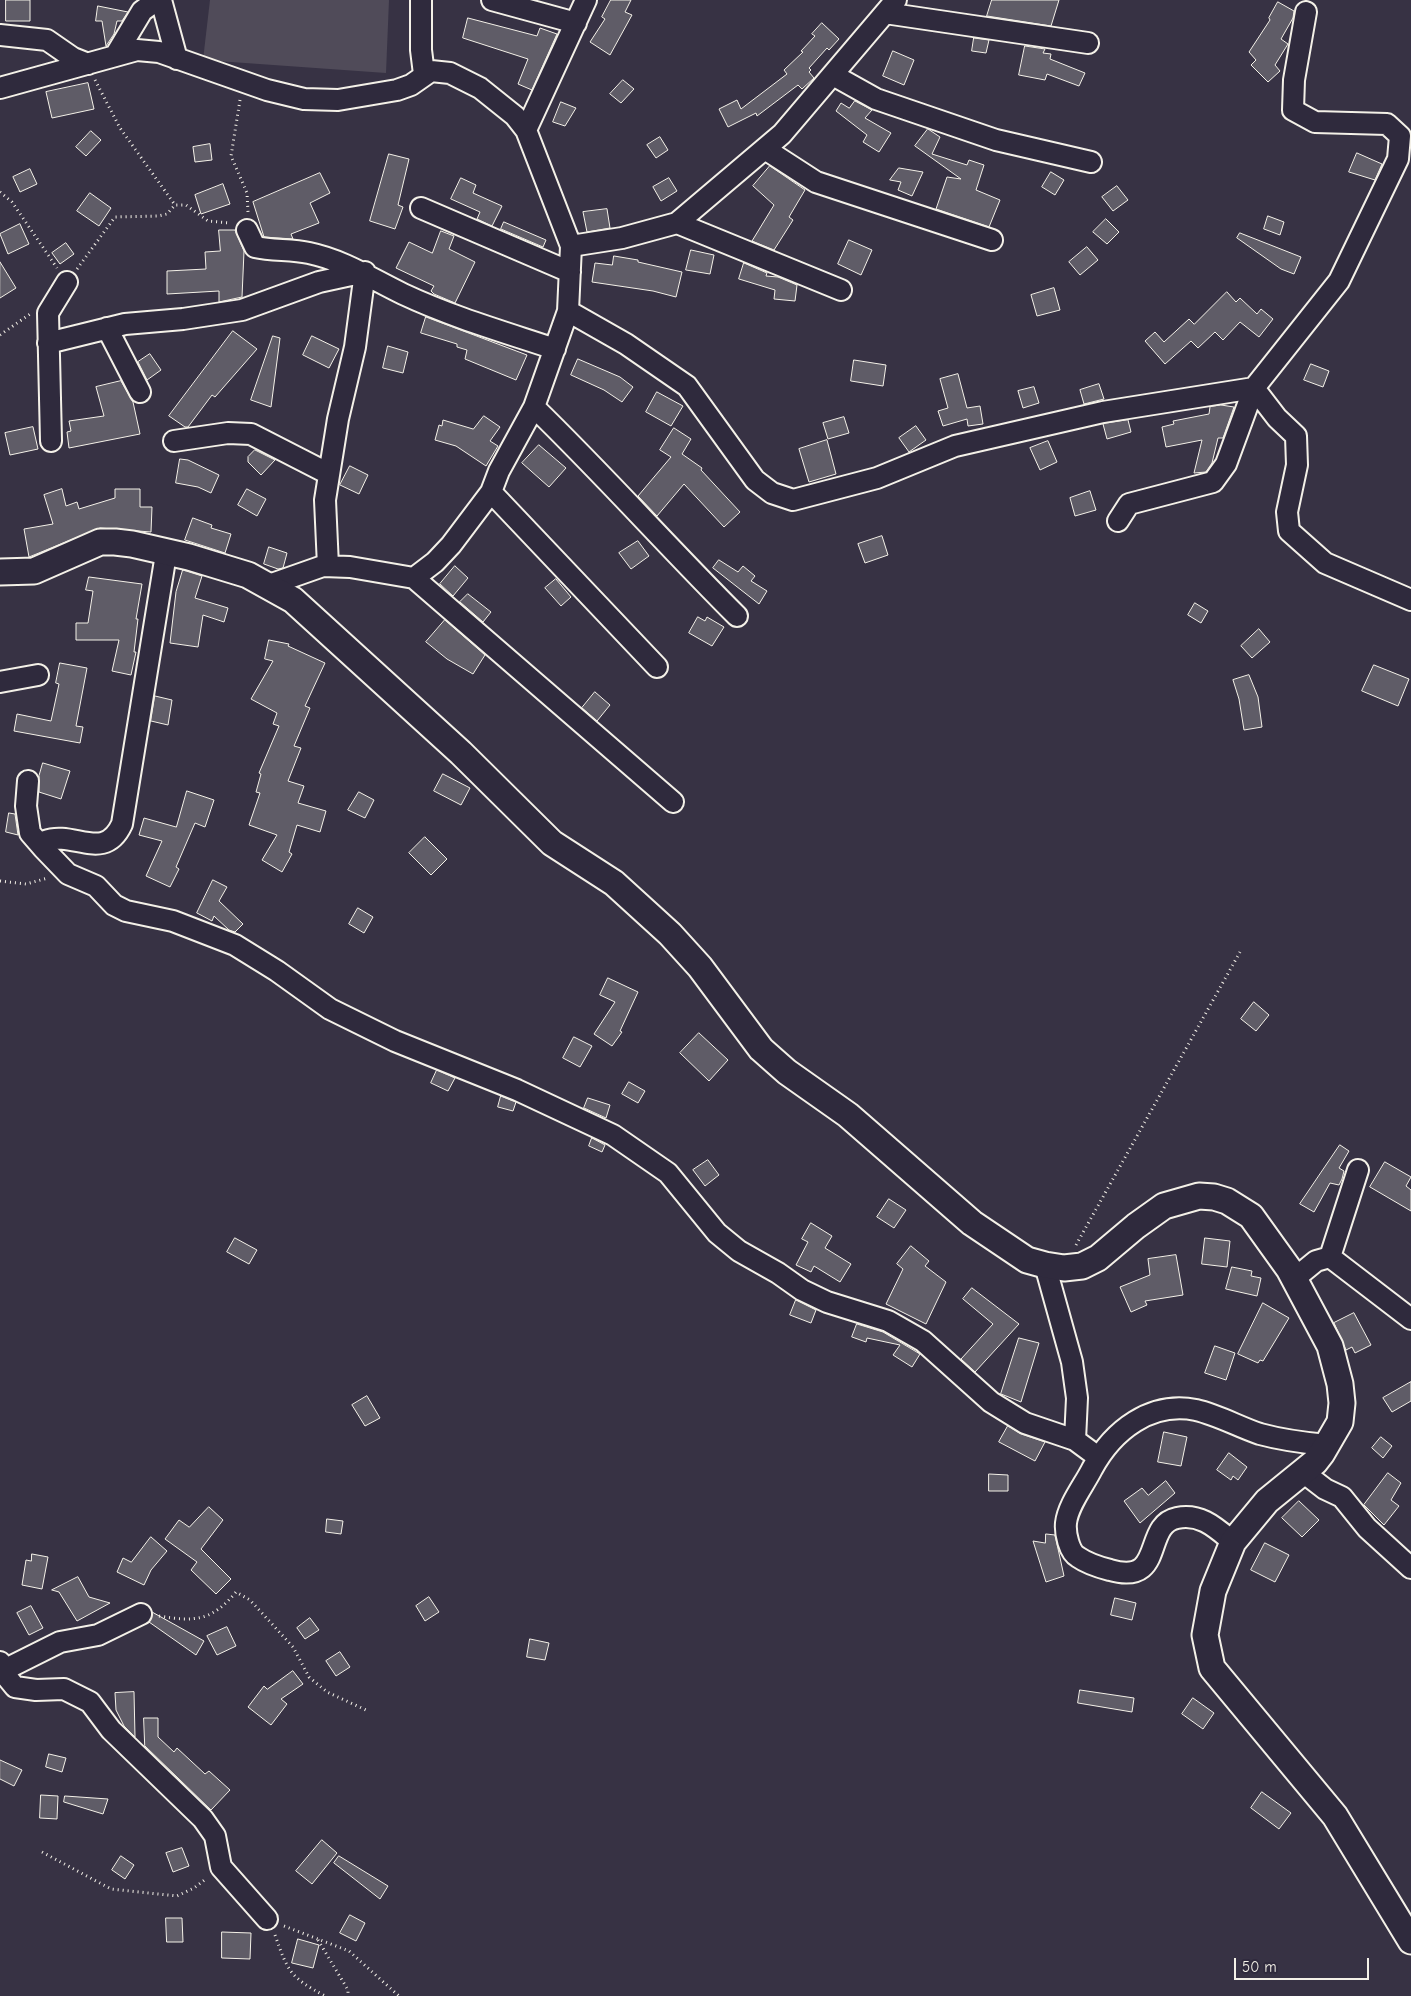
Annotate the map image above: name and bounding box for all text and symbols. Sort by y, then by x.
scale bar [1236,1948,1371,1980]
text: 50 m [1242,1958,1277,1976]

